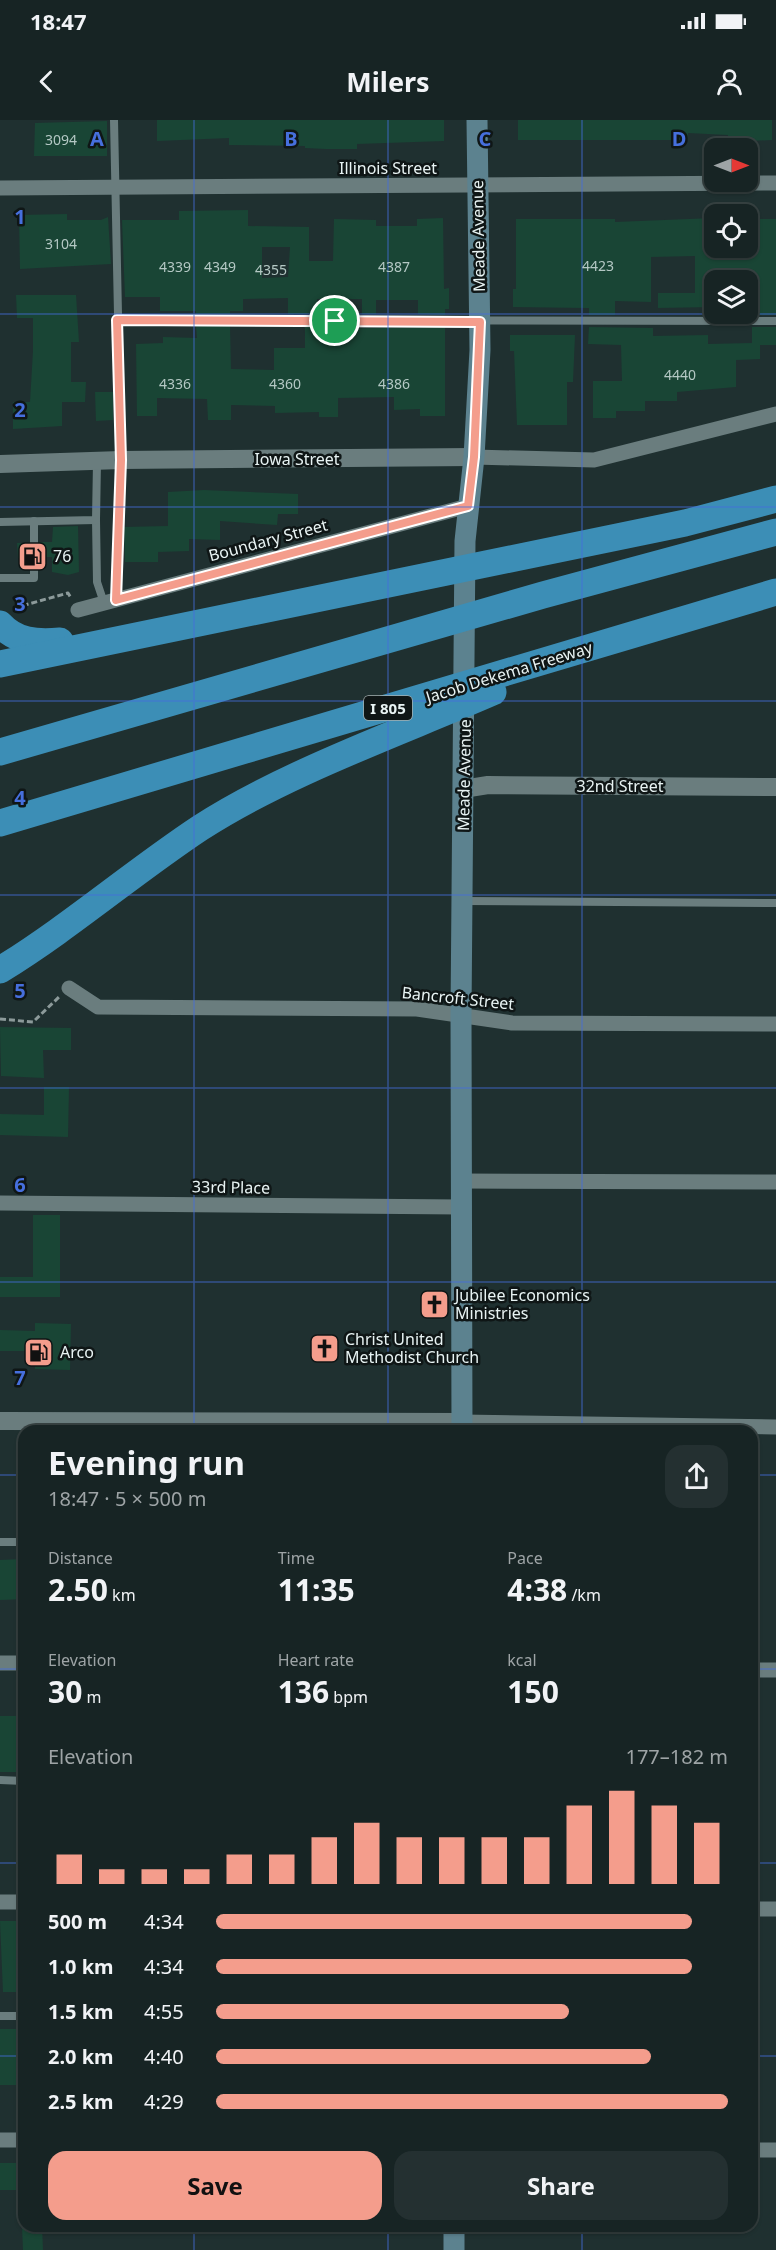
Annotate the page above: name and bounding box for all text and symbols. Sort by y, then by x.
text: 18:47 [30,6,87,36]
text: Milers [346,63,430,100]
icon: back [30,65,63,98]
icon: person [713,65,746,98]
text: A [90,125,104,152]
text: B [284,125,298,152]
text: C [479,125,492,152]
text: D [672,125,686,152]
house number: 3094 [45,130,77,149]
north arrow [704,138,758,192]
map controls [704,138,758,324]
street label: Illinois Street [339,157,437,179]
street label: Meade Avenue [466,180,490,292]
text: 1 [14,203,26,230]
button: locate [704,204,758,258]
house number: 3104 [45,234,77,253]
house number: 4423 [582,256,614,275]
house number: 4339 [159,257,191,276]
house number: 4349 [204,257,236,276]
house number: 4387 [378,257,410,276]
house number: 4355 [255,260,287,279]
button: layers [704,270,758,324]
pin [309,295,360,346]
icon: arrive [318,304,351,337]
house number: 4440 [664,365,696,384]
house number: 4336 [159,374,191,393]
house number: 4360 [269,374,301,393]
house number: 4386 [378,374,410,393]
text: 2 [14,396,26,423]
street label: Iowa Street [254,448,340,470]
street label: Boundary Street [206,513,330,566]
fuel station icon: 76 [16,540,48,572]
place label: 76 [53,545,71,567]
text: 3 [14,590,26,617]
street label: Jacob Dekema Freeway [421,636,596,708]
road number: I 805 [364,696,412,720]
street label: Meade Avenue [452,719,476,831]
street label: 32nd Street [577,775,664,797]
text: 4 [14,784,26,811]
text: 5 [14,977,26,1004]
street label: Bancroft Street [401,981,516,1015]
text: 6 [14,1171,26,1198]
street label: 33rd Place [192,1175,270,1199]
place label: Jubilee Economics Ministries [453,1284,590,1324]
church icon: Jubilee Economics Ministries [418,1288,450,1320]
place label: Christ United Methodist Church [345,1328,479,1368]
church icon: Christ United Methodist Church [308,1332,340,1364]
fuel station icon: Arco [23,1336,55,1368]
place label: Arco [60,1341,94,1363]
text: 7 [14,1364,26,1391]
text: Evening run [48,1440,245,1485]
button: share [665,1445,728,1508]
text: 18:47 · 5 × 500 m [48,1485,206,1512]
text: Distance [48,1547,113,1569]
text: Time [278,1547,315,1569]
text: Pace [507,1547,543,1569]
text: 2.50 [48,1569,108,1610]
text: 11:35 [278,1569,355,1610]
text: 4:38 [507,1569,567,1610]
text: km [108,1584,136,1606]
text: /km [567,1584,601,1606]
text: Elevation [48,1649,116,1671]
text: Heart rate [278,1649,354,1671]
text: kcal [507,1649,537,1671]
text: 30 [48,1671,82,1712]
text: 136 [278,1671,329,1712]
text: 150 [507,1671,559,1712]
text: m [82,1686,101,1708]
text: bpm [329,1686,368,1708]
text: Elevation [48,1743,133,1770]
text: 177–182 m [625,1743,728,1770]
text: 500 m [48,1908,107,1935]
text: 4:34 [144,1908,184,1935]
text: 1.0 km [48,1953,114,1980]
text: 4:34 [144,1953,184,1980]
text: 1.5 km [48,1998,114,2025]
text: 4:55 [144,1998,184,2025]
text: 2.0 km [48,2043,114,2070]
text: 4:40 [144,2043,184,2070]
text: 2.5 km [48,2088,114,2115]
text: 4:29 [144,2088,184,2115]
button: Save [48,2151,382,2220]
button: Share [394,2151,728,2220]

